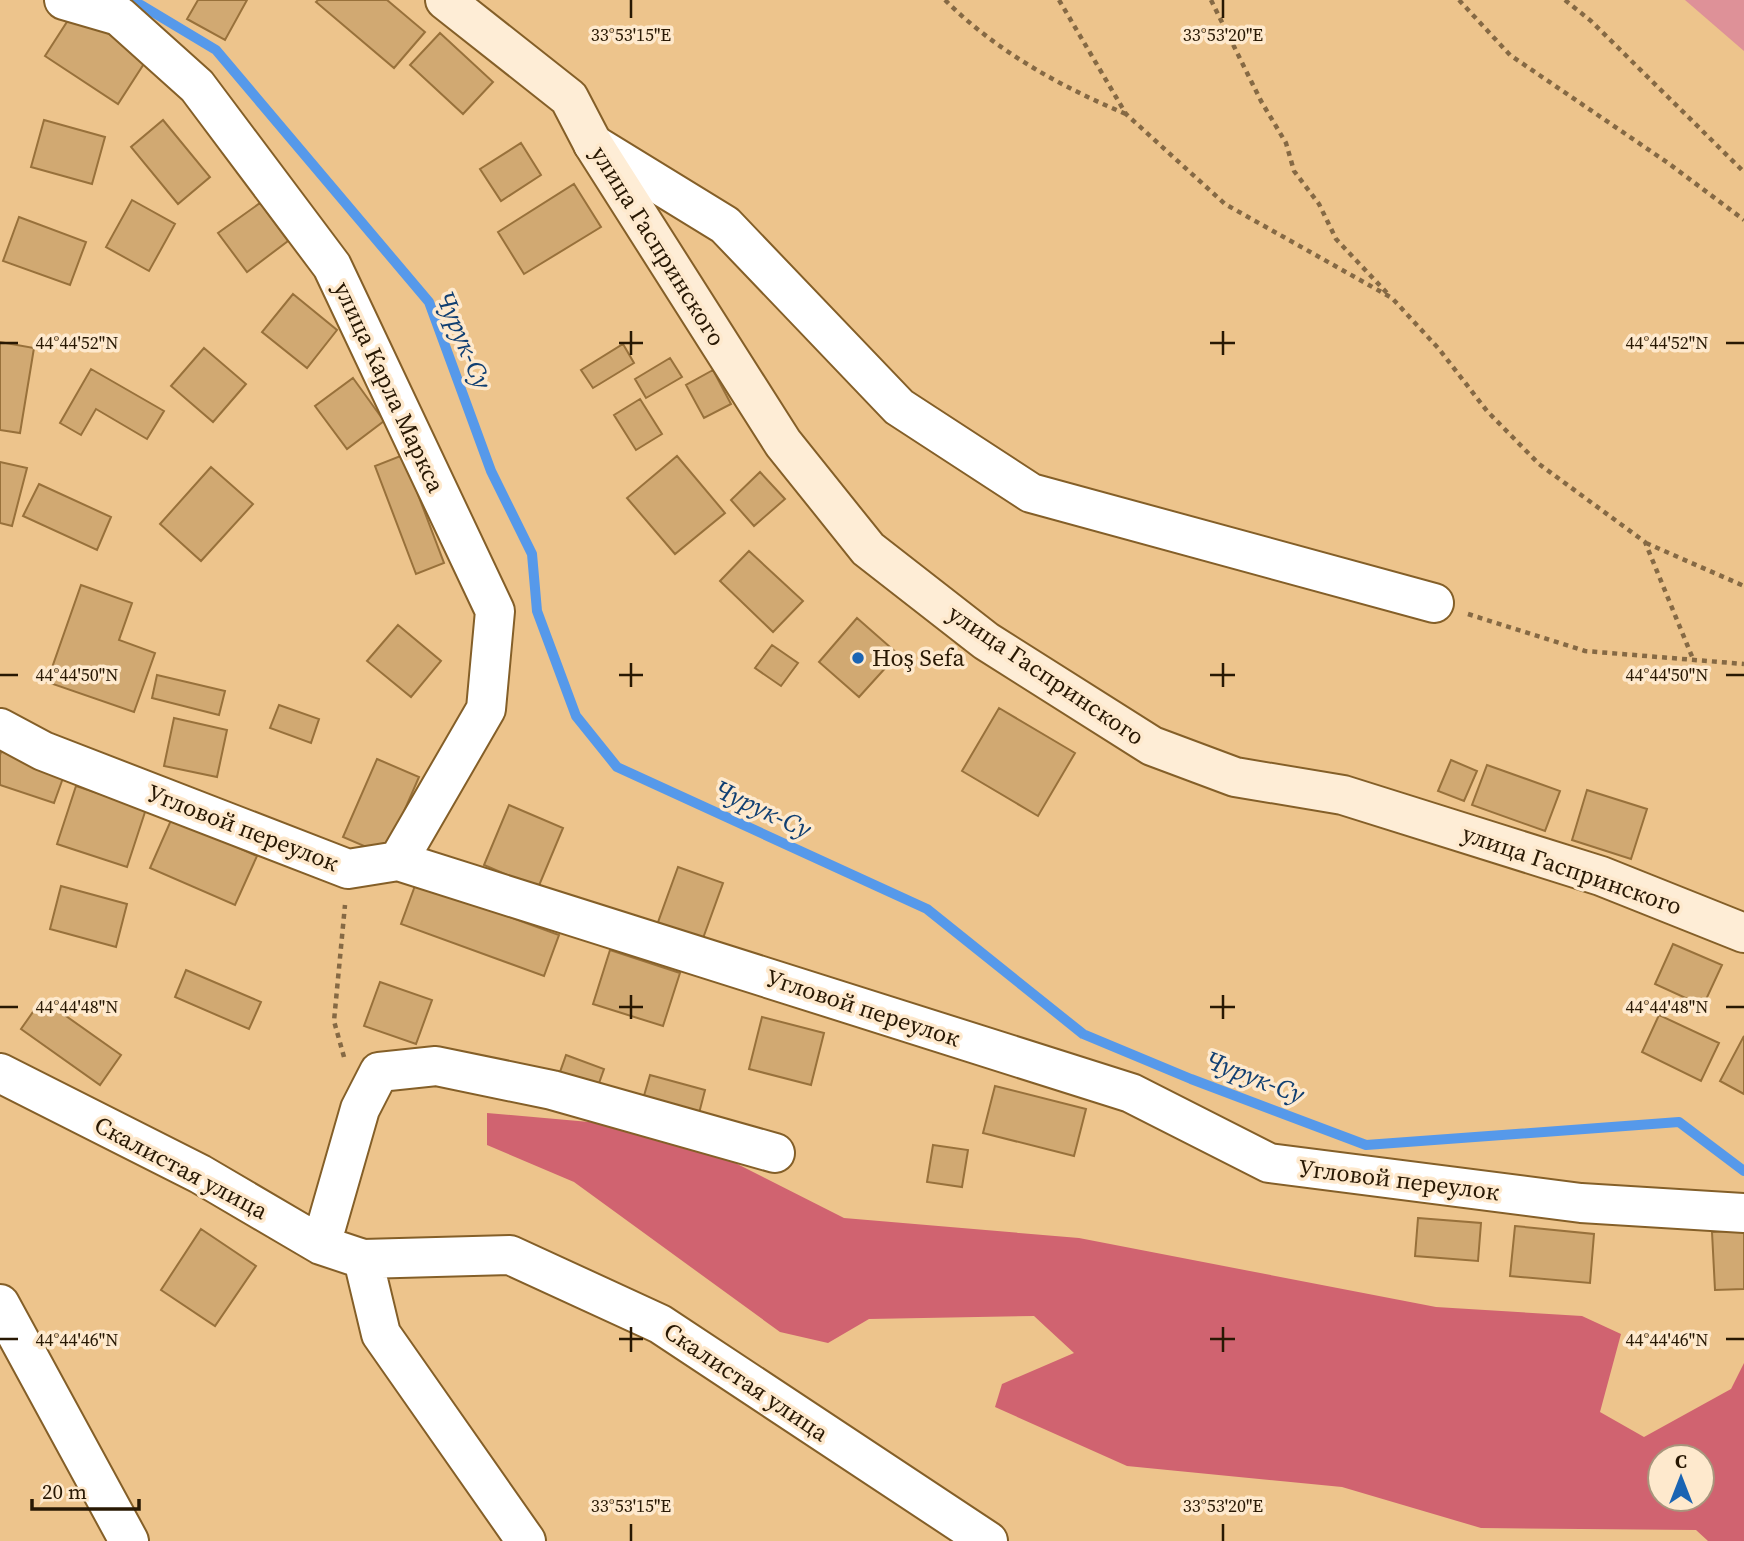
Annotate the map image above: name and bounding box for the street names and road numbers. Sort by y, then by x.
street label: улица Гаспринского [583,139,733,352]
street label: улица Карла Маркса [326,276,453,498]
street label: улица Гаспринского [942,597,1151,753]
street label: Угловой переулок [143,776,343,879]
street label: улица Гаспринского [1458,816,1686,923]
street label: Угловой переулок [762,961,964,1054]
street label: Скалистая улица [89,1108,274,1228]
street label: Угловой переулок [1297,1151,1501,1208]
street label: Скалистая улица [658,1314,836,1449]

